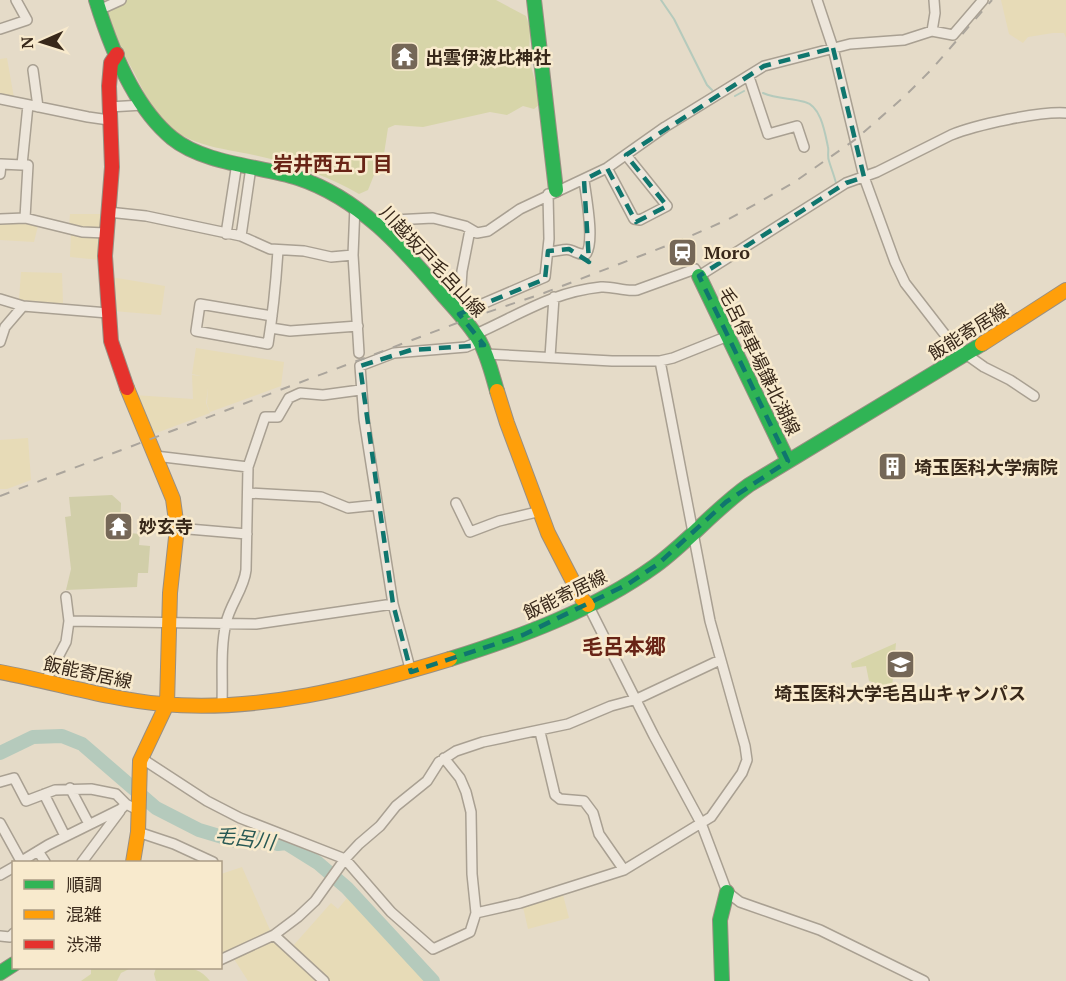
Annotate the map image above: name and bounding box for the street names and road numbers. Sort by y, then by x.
street label: 川越坂戸毛呂山線 [375,200,491,322]
street label: 毛呂停車場鎌北湖線 [714,283,806,439]
street label: 飯能寄居線 [923,297,1013,365]
street label: 飯能寄居線 [519,563,611,625]
street label: 飯能寄居線 [41,651,135,693]

